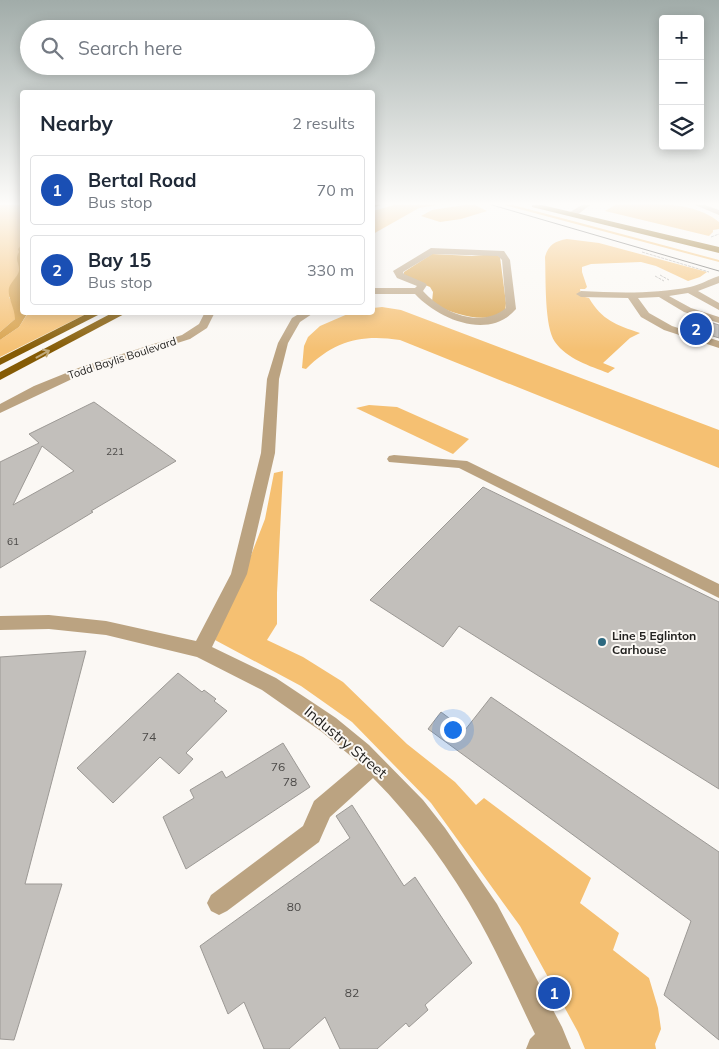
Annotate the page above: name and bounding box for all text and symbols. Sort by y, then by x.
map controls [659,15,704,150]
button: + [659,15,704,60]
search box [20,20,375,75]
icon: search [38,34,66,62]
text: Search here [78,36,182,60]
button: − [659,60,704,105]
button: layers [659,105,704,150]
text: Nearby [40,110,113,136]
text: 2 results [292,113,355,133]
text: Bertal Road [88,168,197,192]
text: 1 [52,180,62,200]
text: 70 m [317,180,354,200]
text: Bus stop [88,192,152,212]
text: Bay 15 [88,248,151,272]
text: 2 [52,260,62,280]
text: 330 m [307,260,354,280]
text: Bus stop [88,272,152,292]
pin: 2 [680,310,712,348]
street label: Todd Baylis Boulevard [66,334,178,382]
one-way arrow [35,348,49,358]
house number: 221 [106,445,124,458]
house number: 61 [7,535,19,548]
place label: Line 5 Eglinton Carhouse [612,628,696,657]
marker: Line 5 Eglinton Carhouse [596,636,608,648]
street label: Industry Street [301,702,391,782]
your location [440,717,466,743]
house number: 74 [142,729,156,744]
house number: 76 [271,759,285,774]
house number: 78 [283,774,297,789]
house number: 80 [287,899,301,914]
pin: 1 [538,974,570,1012]
house number: 82 [345,985,359,1000]

